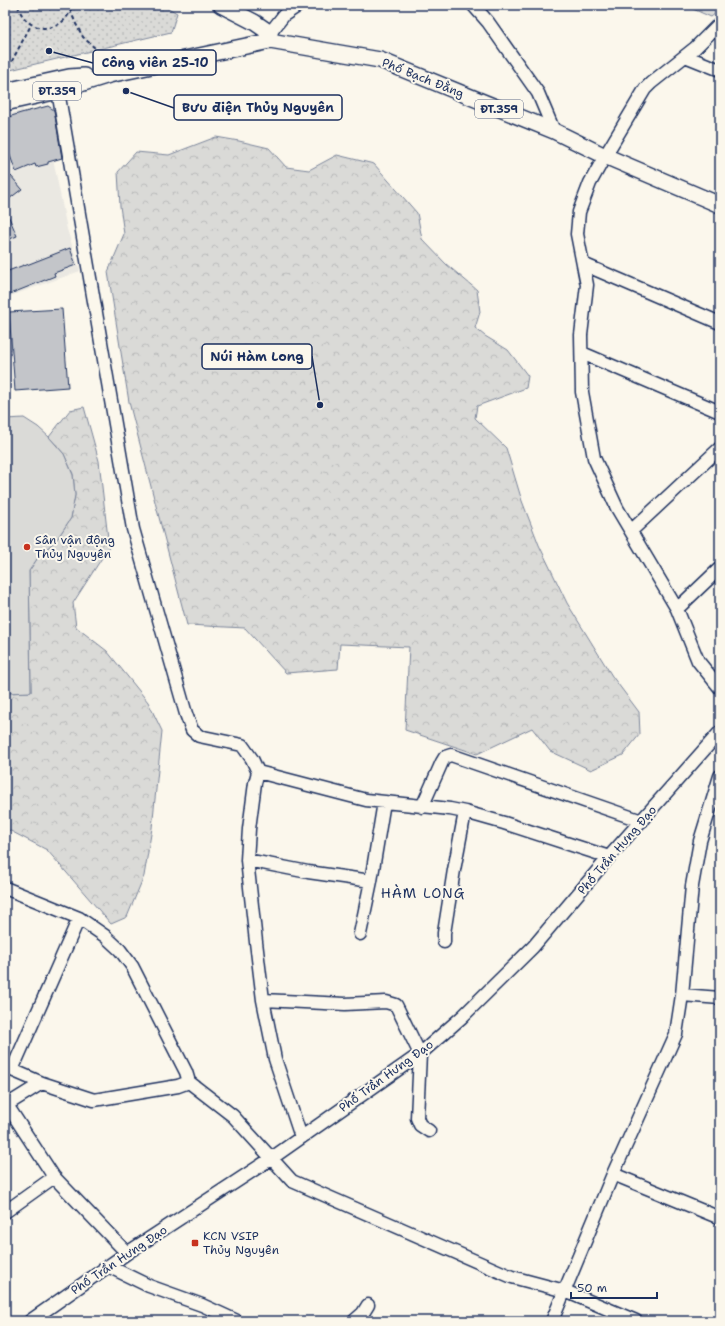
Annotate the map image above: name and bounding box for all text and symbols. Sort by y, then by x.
callout: Công viên 25-10 [93,50,216,75]
text: Công viên 25-10 [101,54,209,71]
street label: Phố Bạch Đằng [380,54,466,102]
road number: ĐT.359 [33,82,81,100]
callout: Bưu điện Thủy Nguyên [174,95,342,120]
text: Bưu điện Thủy Nguyên [182,99,334,116]
road number: ĐT.359 [475,100,523,118]
callout: Núi Hàm Long [202,344,312,369]
text: Núi Hàm Long [210,348,304,365]
place label: Sân vận động Thủy Nguyên [35,532,115,562]
marker: Sân vận động Thủy Nguyên [22,542,32,552]
street label: Phố Trần Hưng Đạo [574,802,660,898]
district label: HÀM LONG [381,884,465,902]
street label: Phố Trần Hưng Đạo [336,1036,436,1116]
street label: Phố Trần Hưng Đạo [68,1222,170,1298]
place label: KCN VSIP Thủy Nguyên [203,1228,279,1258]
marker: KCN VSIP Thủy Nguyên [190,1238,200,1248]
scale bar [571,1274,657,1300]
text: 50 m [577,1280,607,1296]

